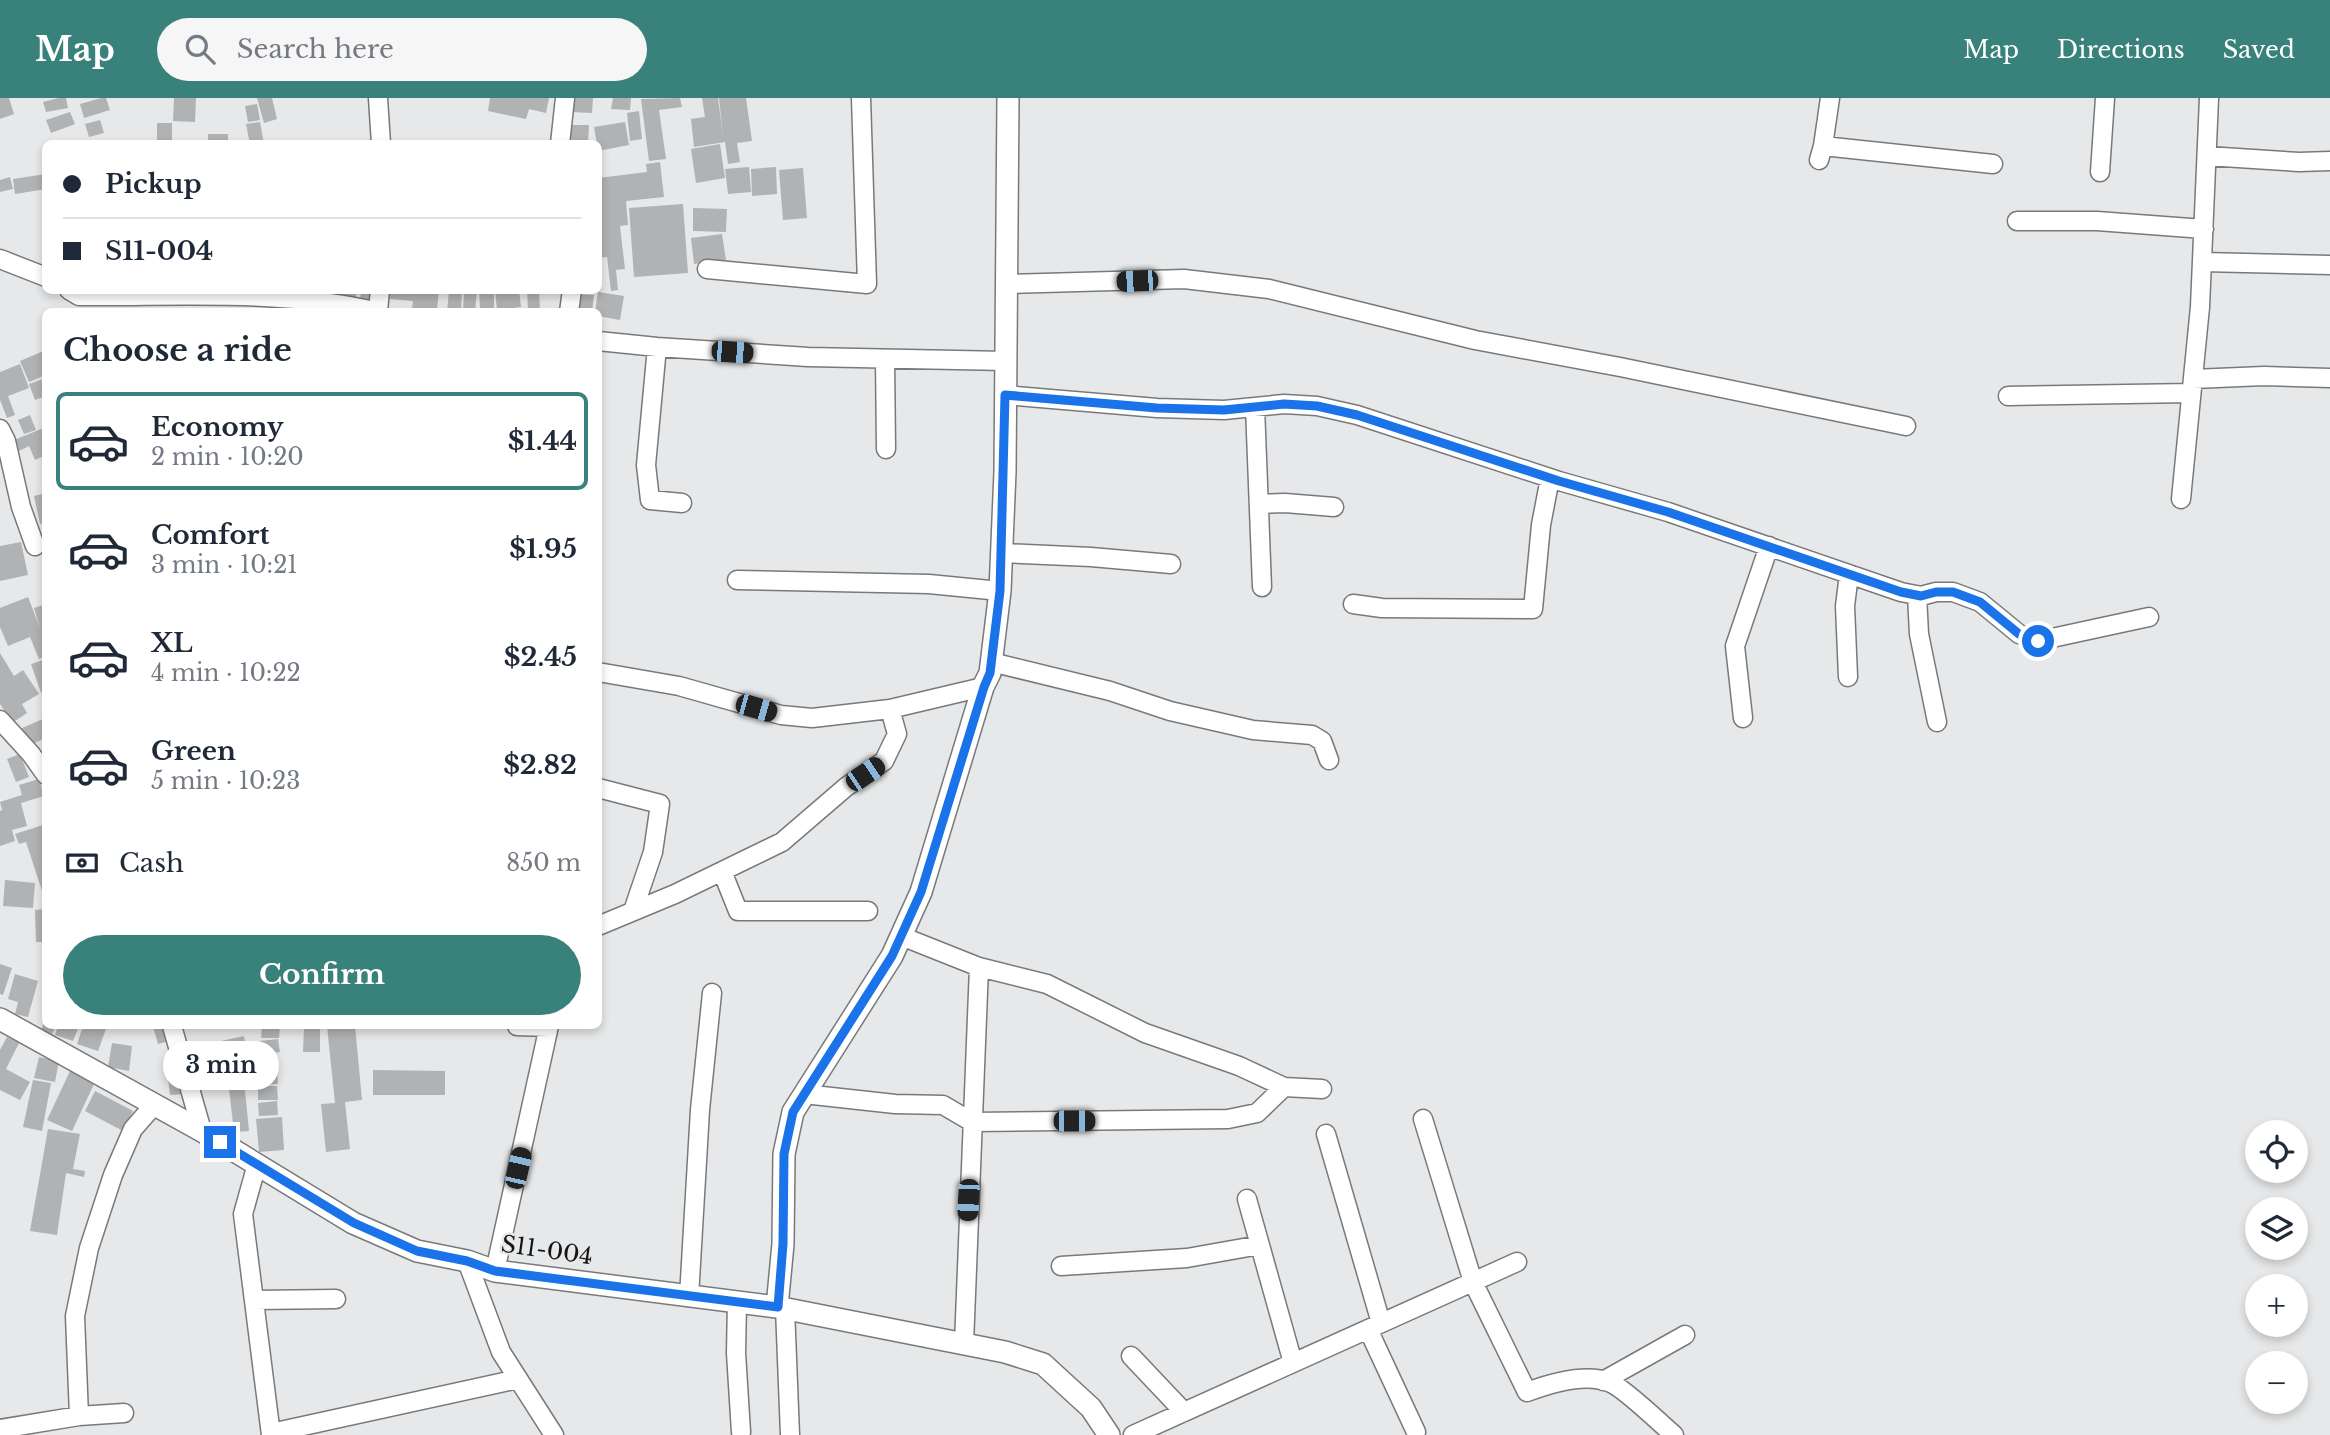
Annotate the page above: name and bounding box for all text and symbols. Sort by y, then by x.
search box [157,18,647,81]
text: Map [35,29,115,70]
icon: search [181,30,219,68]
text: Search here [237,33,394,65]
text: Map [1963,35,2019,64]
text: Directions [2057,35,2185,64]
text: Saved [2223,35,2295,64]
text: Pickup [105,168,202,200]
text: S11-004 [105,235,213,267]
car [1116,270,1159,292]
text: Choose a ride [63,330,292,370]
car [711,340,754,364]
icon: car [67,410,130,473]
text: Economy [151,411,284,443]
text: $1.44 [508,425,577,457]
text: 2 min · 10:20 [151,443,304,471]
icon: car [67,518,130,581]
text: Comfort [151,519,269,551]
text: $1.95 [509,533,577,565]
text: 3 min · 10:21 [151,551,298,579]
route start [2022,625,2054,657]
icon: car [67,626,130,689]
text: XL [151,627,193,659]
text: $2.45 [504,641,577,673]
text: 4 min · 10:22 [151,659,301,687]
car [733,692,780,724]
icon: car [67,734,130,797]
text: Green [151,735,236,767]
text: $2.82 [503,749,577,781]
car [842,754,889,794]
text: 5 min · 10:23 [151,767,300,795]
icon: cash [63,844,101,882]
text: Cash [119,847,184,879]
text: 850 m [506,849,581,877]
button: Confirm [63,935,581,1015]
callout: 3 min [162,1040,278,1090]
text: 3 min [185,1051,257,1079]
car [1054,1111,1096,1132]
map controls [2245,1120,2308,1414]
button: locate [2245,1120,2308,1183]
route end [204,1126,236,1158]
car [504,1145,533,1191]
car [957,1178,980,1222]
button: layers [2245,1197,2308,1260]
street label: S11-004 [499,1230,595,1270]
button: + [2245,1274,2308,1337]
button: − [2245,1351,2308,1414]

